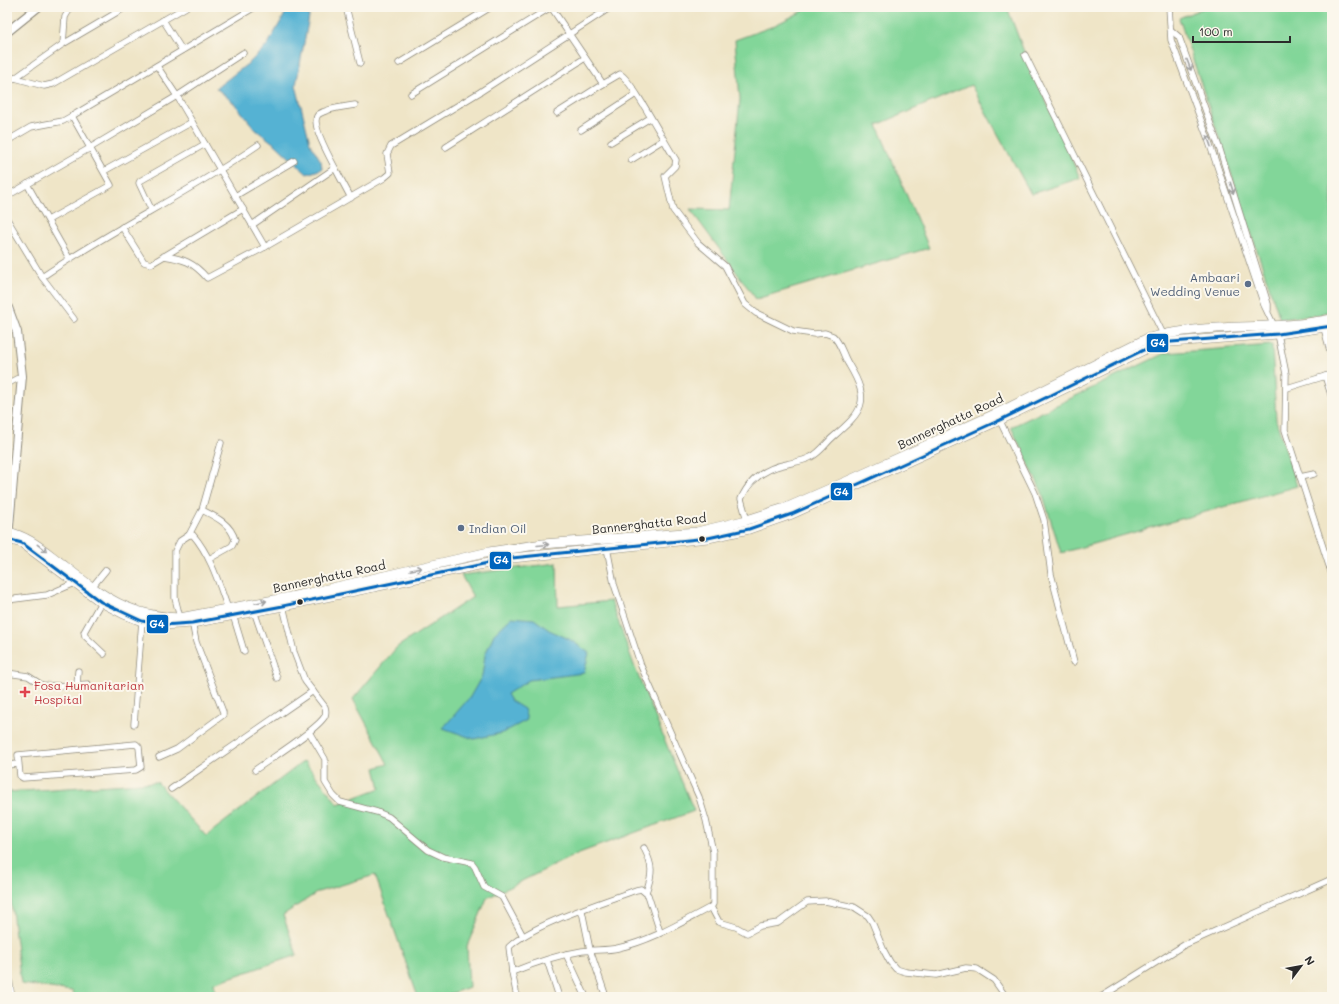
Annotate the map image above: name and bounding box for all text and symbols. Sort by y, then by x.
scale bar [1193,18,1290,44]
text: 100 m [1199,23,1233,39]
one-way arrow [1186,58,1194,70]
one-way arrow [1205,135,1212,148]
one-way arrow [1229,181,1236,194]
place label: Ambaari Wedding Venue [1150,269,1240,299]
marker: Ambaari Wedding Venue [1243,279,1253,289]
line badge: G4 [1146,333,1169,353]
text: G4 [1150,335,1166,350]
street label: Bannerghatta Road [895,389,1006,452]
line badge: G4 [830,482,853,501]
text: G4 [833,484,849,499]
street label: Bannerghatta Road [591,509,707,537]
place label: Indian Oil [469,520,526,536]
marker: Indian Oil [456,523,466,533]
unlabelled marker [697,534,707,544]
one-way arrow [536,541,549,548]
one-way arrow [36,544,47,553]
line badge: G4 [489,551,512,570]
text: G4 [493,552,509,567]
street label: Bannerghatta Road [271,556,387,596]
one-way arrow [409,565,422,573]
unlabelled marker [295,597,305,607]
one-way arrow [255,598,268,606]
line badge: G4 [146,614,169,634]
text: G4 [149,616,165,631]
place label: Fosa Humanitarian Hospital [34,677,144,707]
marker: Fosa Humanitarian Hospital [19,686,31,698]
north arrow [1281,946,1321,986]
text: N [1301,953,1318,968]

